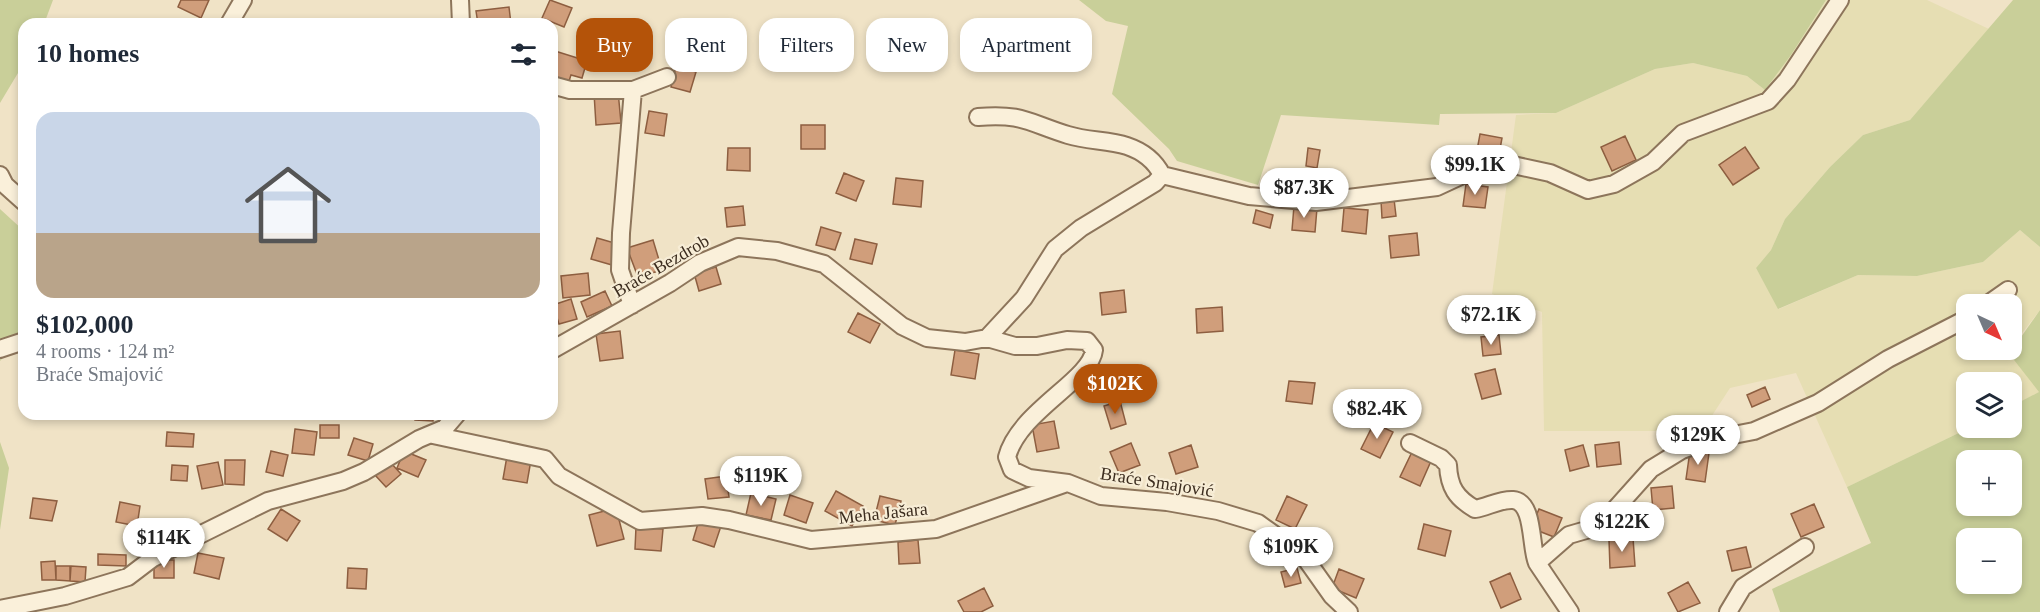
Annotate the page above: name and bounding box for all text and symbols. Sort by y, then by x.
chip: Buy [576,18,653,72]
chip: Rent [665,18,747,72]
chip: Filters [759,18,854,72]
chip: New [866,18,948,72]
chip: Apartment [960,18,1092,72]
icon: filters [507,38,540,71]
text: 10 homes [36,39,139,68]
pin: $99.1K [1426,145,1524,196]
icon: home [234,151,342,259]
text: $99.1K [1445,153,1505,175]
pin: $87.3K [1255,168,1353,219]
text: $87.3K [1274,176,1334,198]
street label: Braće Bezdrob [609,230,713,302]
north arrow [1956,294,2022,360]
map controls [1956,294,2022,594]
pin: $72.1K [1442,295,1540,346]
text: $72.1K [1461,303,1521,325]
text: $102,000 [36,310,134,339]
text: 4 rooms · 124 m² [36,340,174,362]
text: Braće Smajović [36,363,163,385]
pin: $102K [1073,364,1157,415]
text: $102K [1087,372,1143,394]
button: layers [1956,372,2022,438]
pin: $82.4K [1328,389,1426,440]
text: $82.4K [1347,397,1407,419]
pin: $129K [1656,415,1740,466]
text: $129K [1670,423,1726,445]
button: + [1956,450,2022,516]
pin: $119K [719,456,803,507]
street label: Braće Smajović [1099,463,1215,501]
text: $119K [734,464,788,486]
street label: Meha Jašara [837,498,929,528]
pin: $122K [1580,502,1664,553]
text: $122K [1594,510,1650,532]
pin: $114K [122,518,206,569]
text: $114K [137,526,191,548]
pin: $109K [1249,527,1333,578]
button: − [1956,528,2022,594]
text: $109K [1263,535,1319,557]

